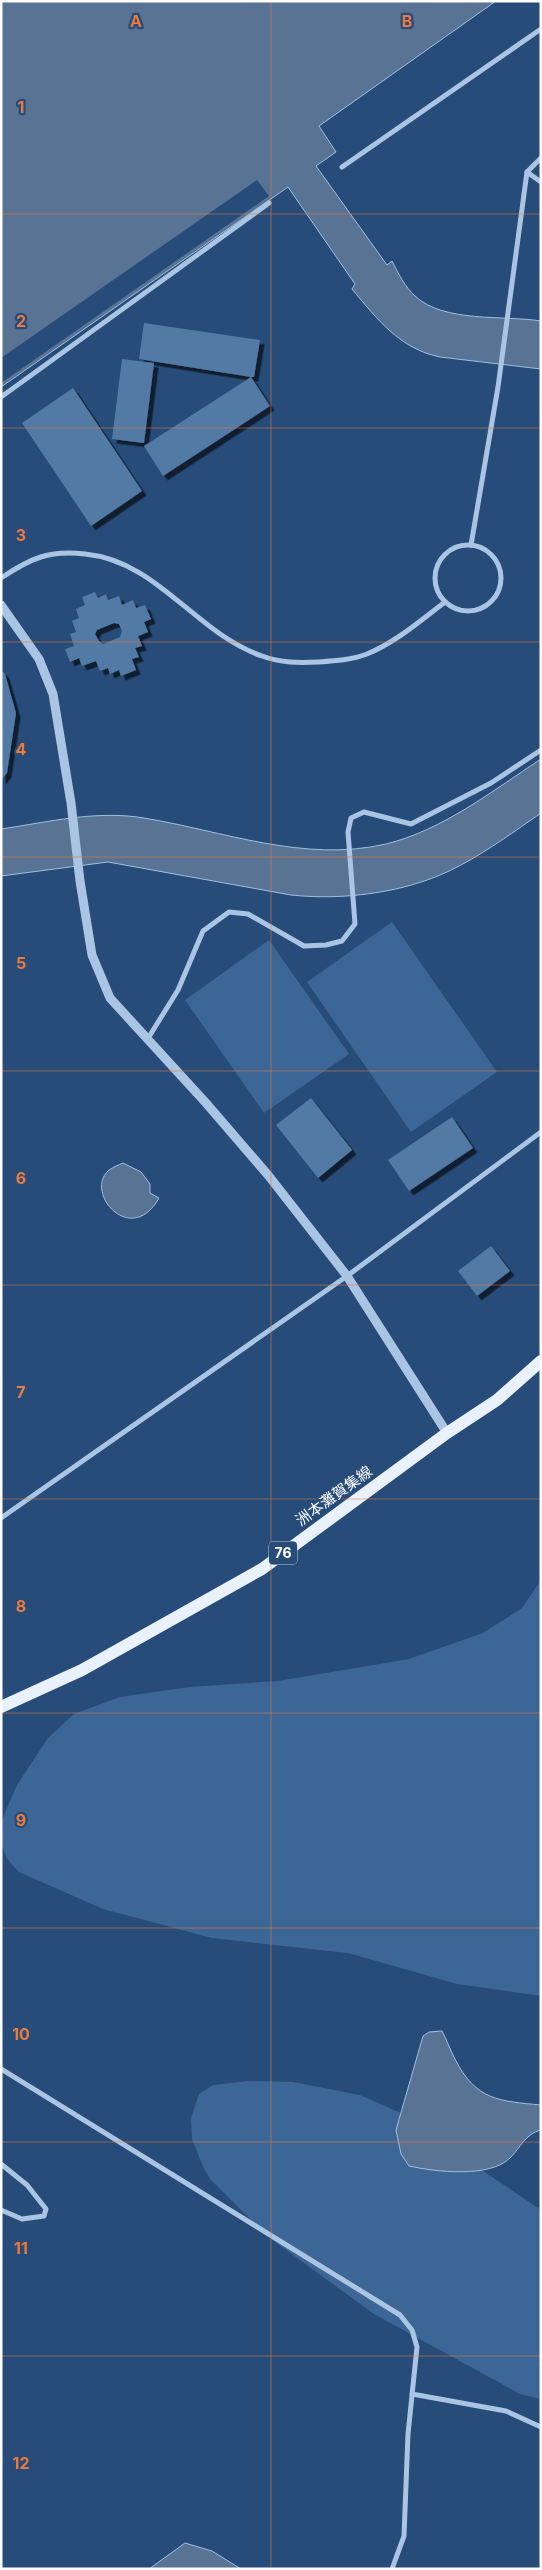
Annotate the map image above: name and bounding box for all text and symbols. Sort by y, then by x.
text: A [130,11,142,31]
text: B [402,11,412,31]
text: 1 [18,97,24,117]
text: 2 [16,311,26,331]
text: 3 [16,525,26,545]
text: 4 [16,739,27,759]
text: 5 [16,953,26,973]
text: 6 [16,1168,26,1188]
text: 7 [16,1382,26,1402]
street label: 洲本灘賀集線 [292,1461,376,1530]
road number: 76 [269,1542,297,1565]
text: 8 [16,1596,26,1616]
text: 9 [16,1810,26,1830]
text: 10 [12,2024,30,2044]
text: 11 [14,2238,28,2258]
text: 12 [13,2453,29,2473]

